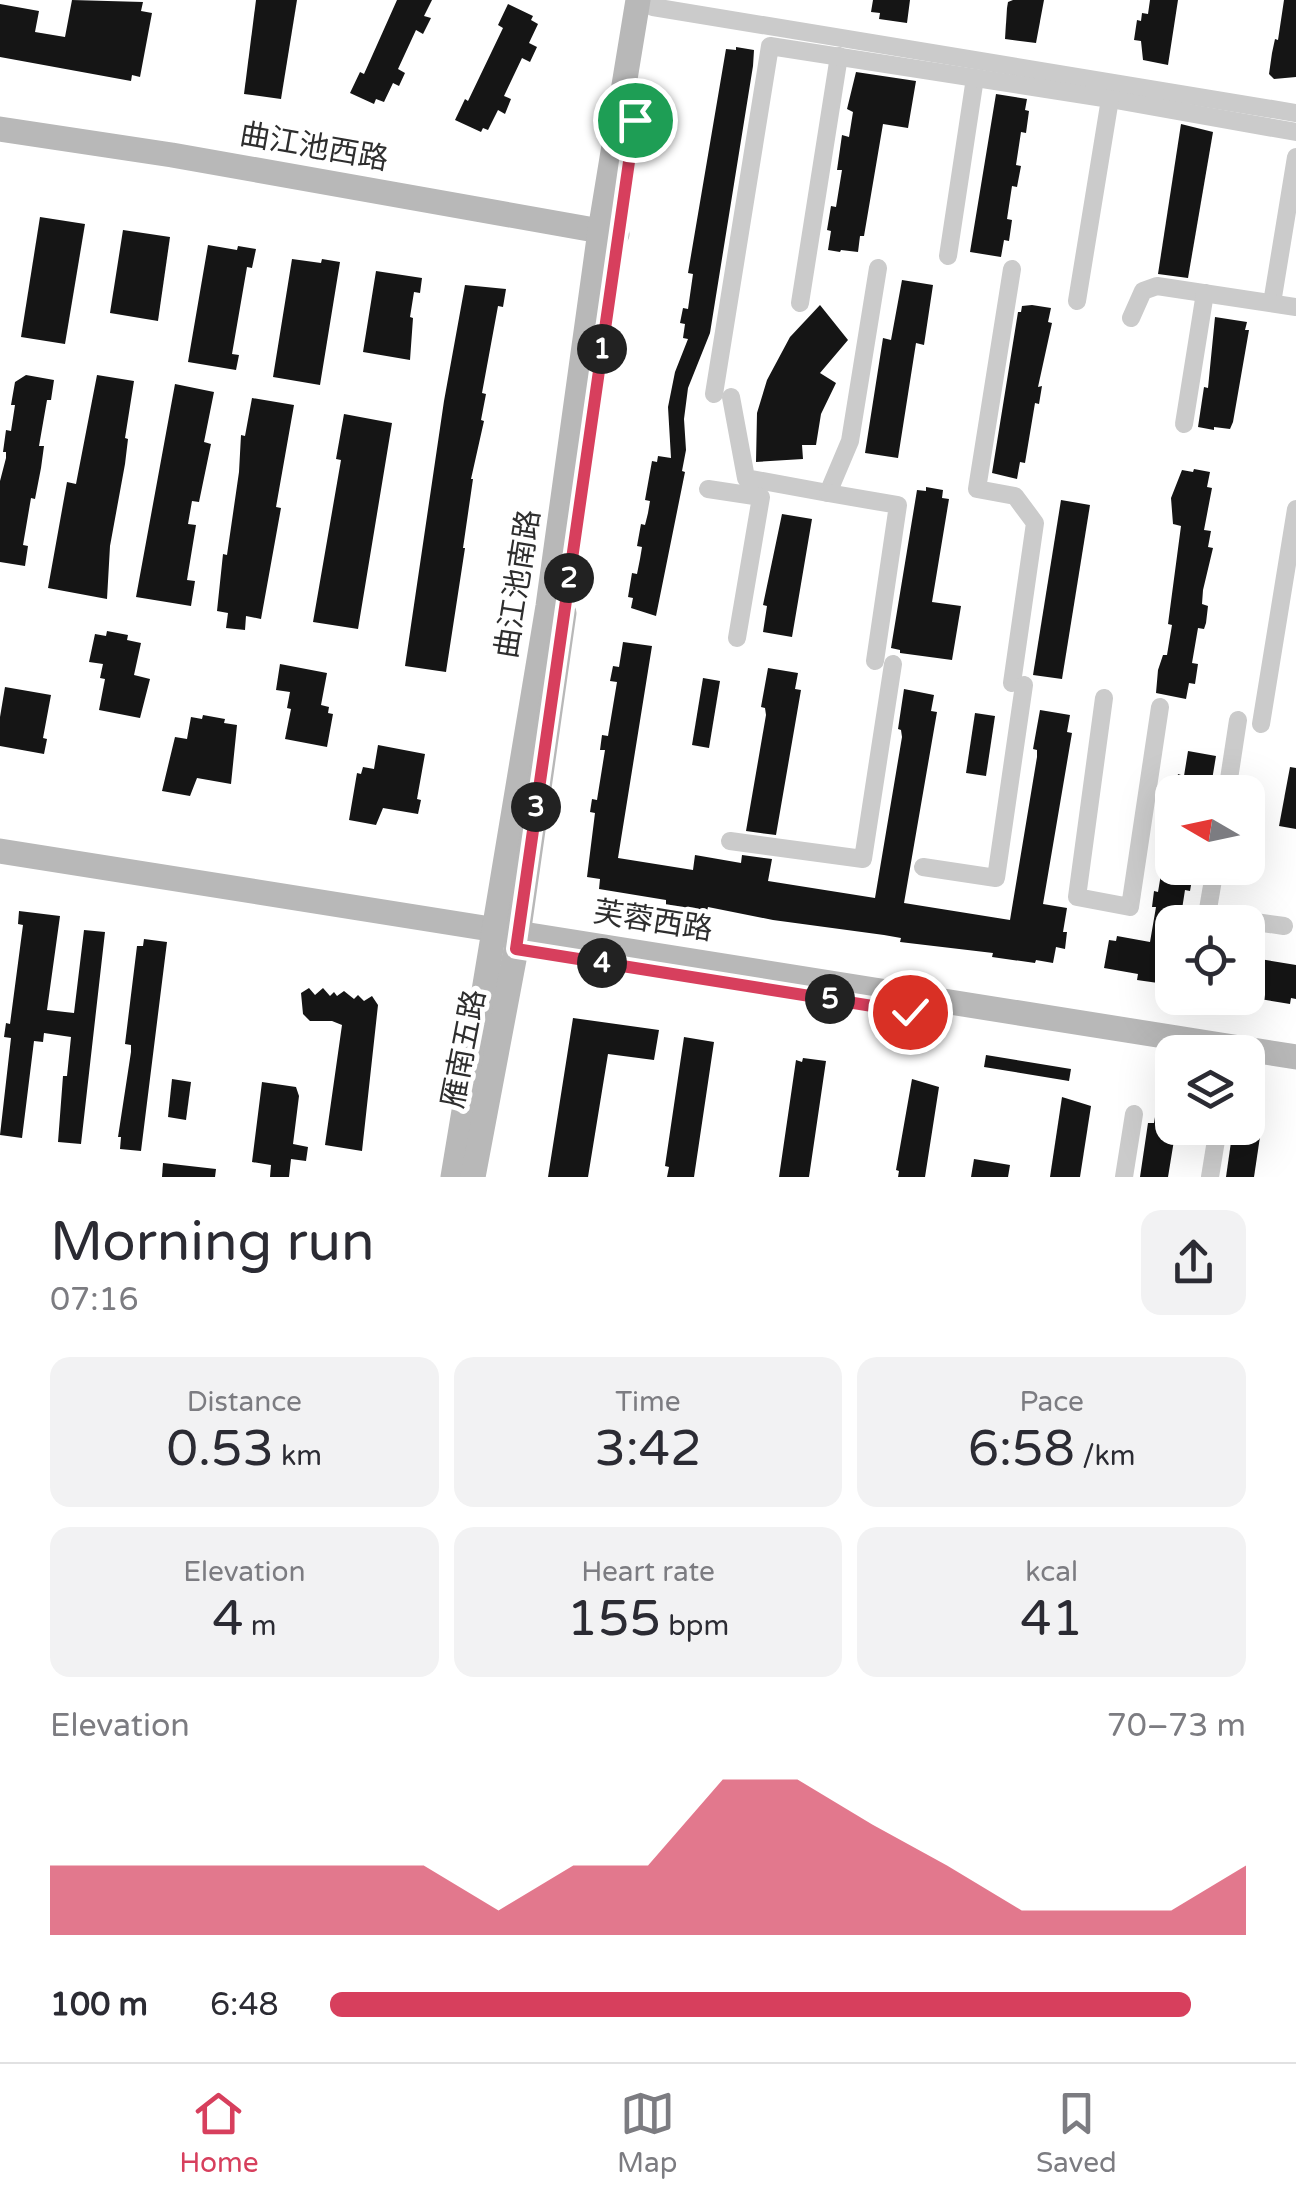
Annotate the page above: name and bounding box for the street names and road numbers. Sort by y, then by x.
street label: 曲江池西路 [237,116,391,178]
street label: 曲江池南路 [488,507,548,661]
street label: 芙蓉西路 [591,893,715,949]
street label: 雁南五路 [434,987,494,1111]

